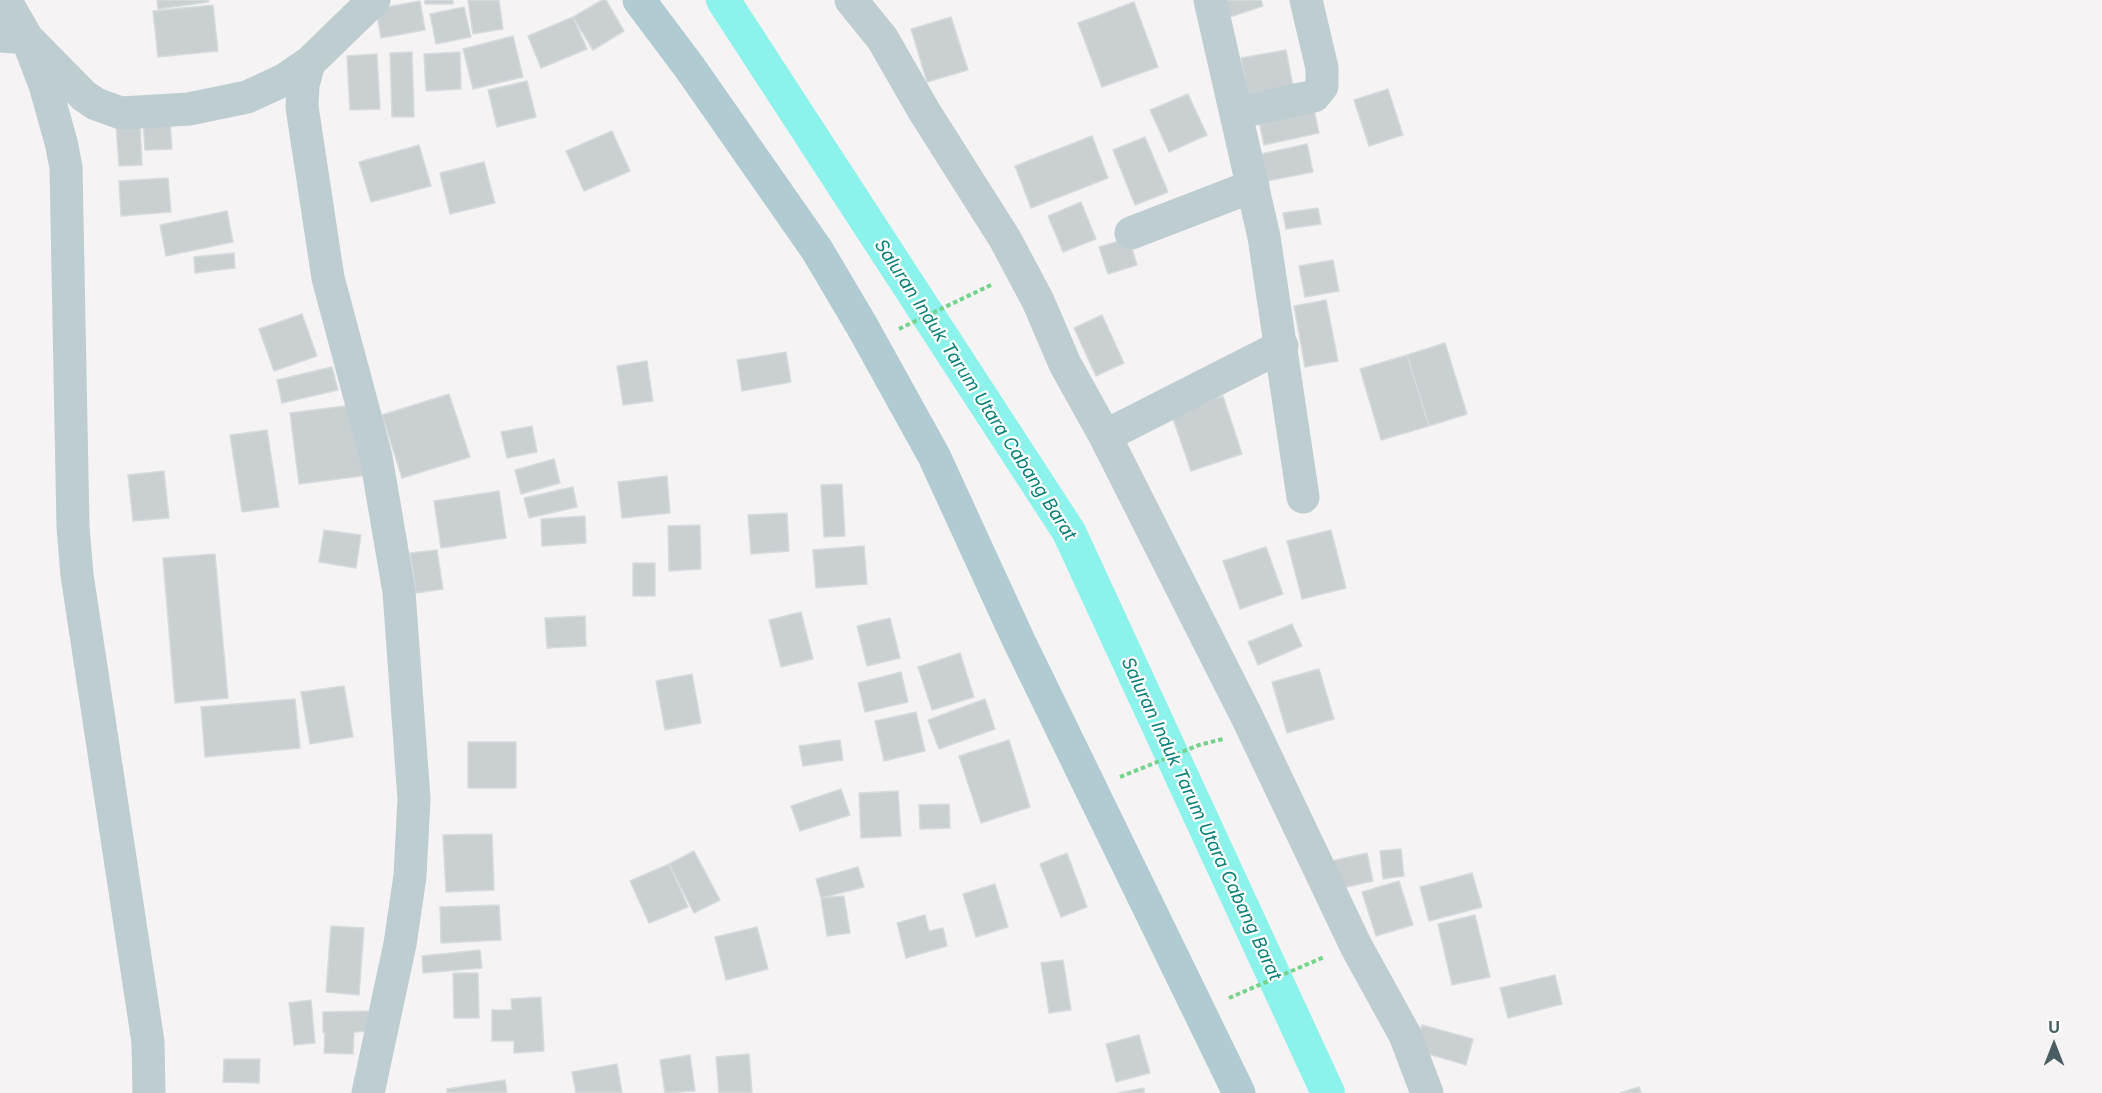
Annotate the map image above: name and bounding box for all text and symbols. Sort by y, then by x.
water label: Saluran Induk Tarum Utara Cabang Barat [869,235,1081,545]
water label: Saluran Induk Tarum Utara Cabang Barat [1116,654,1286,984]
north arrow [2024,1015,2084,1075]
text: U [2048,1017,2060,1037]

